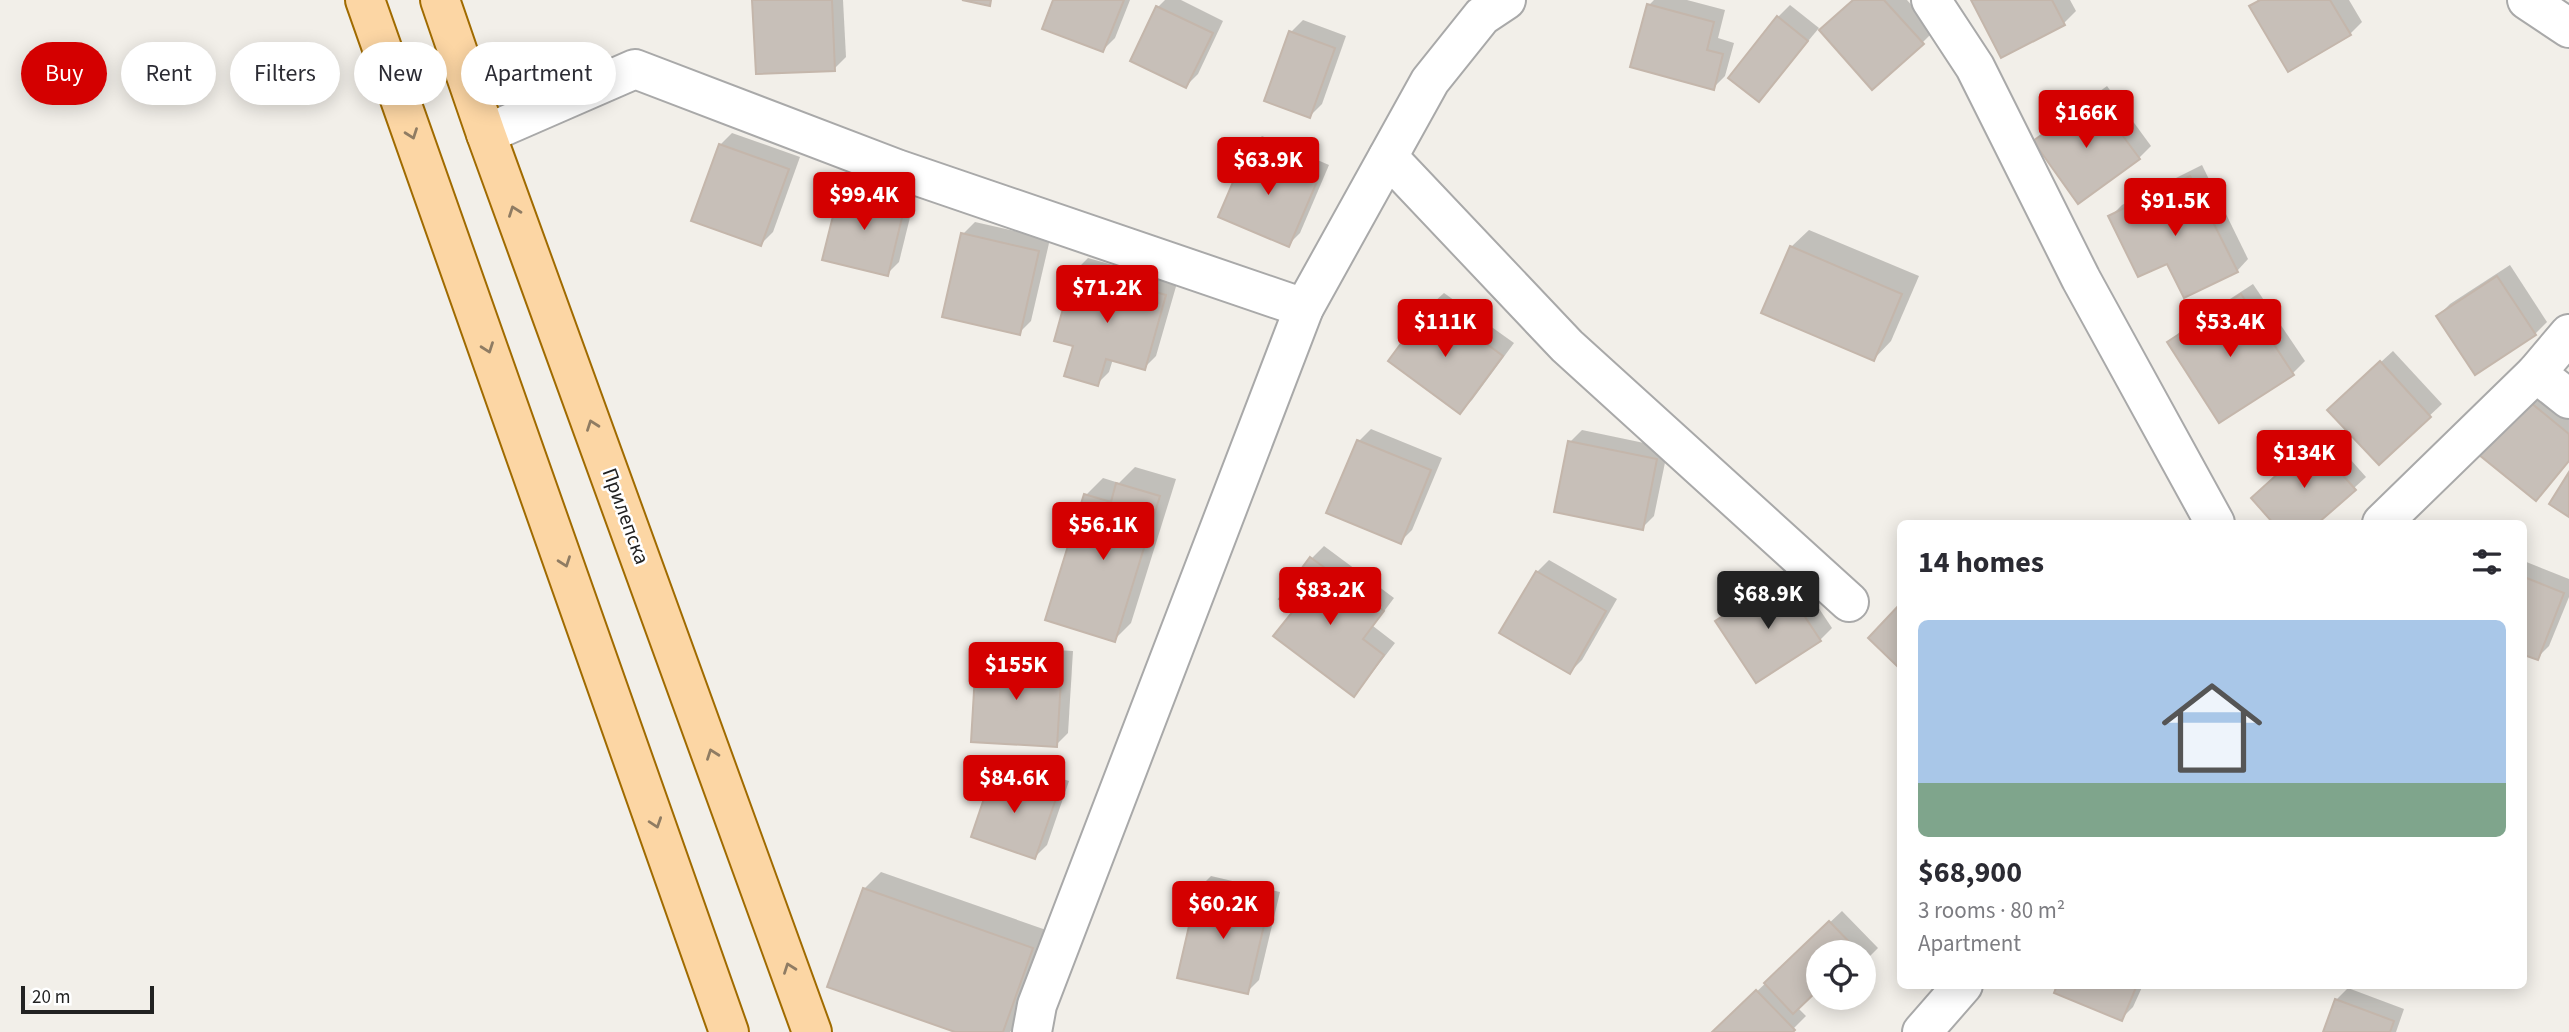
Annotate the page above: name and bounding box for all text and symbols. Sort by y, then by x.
chip: Buy [21,42,107,105]
chip: Rent [121,42,216,105]
chip: Filters [230,42,340,105]
chip: New [354,42,447,105]
chip: Apartment [461,42,616,105]
pin: $166K [2037,90,2135,150]
text: $166K [2055,96,2117,129]
one-way arrow [404,127,418,139]
pin: $63.9K [1211,138,1325,197]
text: $63.9K [1233,143,1303,176]
pin: $99.4K [807,173,921,232]
text: $99.4K [829,178,899,211]
pin: $91.5K [2118,178,2232,238]
text: $91.5K [2140,184,2210,217]
one-way arrow [508,206,522,218]
pin: $71.2K [1050,266,1164,325]
text: $71.2K [1072,271,1142,304]
pin: $111K [1396,300,1494,359]
pin: $53.4K [2173,300,2287,359]
text: $111K [1414,305,1476,338]
text: $53.4K [2195,305,2265,338]
one-way arrow [480,341,494,353]
one-way arrow [586,419,600,431]
pin: $134K [2255,430,2353,490]
text: $134K [2273,436,2335,469]
street label: Прилепска [595,464,657,568]
pin: $56.1K [1046,503,1160,562]
text: $56.1K [1068,508,1138,541]
text: 14 homes [1918,541,2044,584]
icon: filters [2468,543,2506,581]
one-way arrow [557,556,571,568]
pin: $83.2K [1273,568,1387,627]
pin: $68.9K [1711,572,1825,631]
text: $83.2K [1295,573,1365,606]
text: $68.9K [1733,577,1803,610]
pin: $155K [967,642,1065,702]
text: $155K [985,648,1047,681]
icon: home [2149,665,2275,791]
one-way arrow [706,748,720,760]
pin: $84.6K [957,756,1071,815]
text: $84.6K [979,761,1049,794]
one-way arrow [648,817,662,829]
text: $68,900 [1918,851,2022,894]
pin: $60.2K [1166,881,1280,941]
text: $60.2K [1188,887,1258,920]
text: 3 rooms · 80 m² [1918,894,2065,927]
text: Apartment [1918,927,2021,960]
map controls [1806,940,1876,1010]
button: locate [1806,940,1876,1010]
one-way arrow [783,962,797,974]
scale bar [21,983,154,1015]
text: 20 m [32,984,70,1011]

